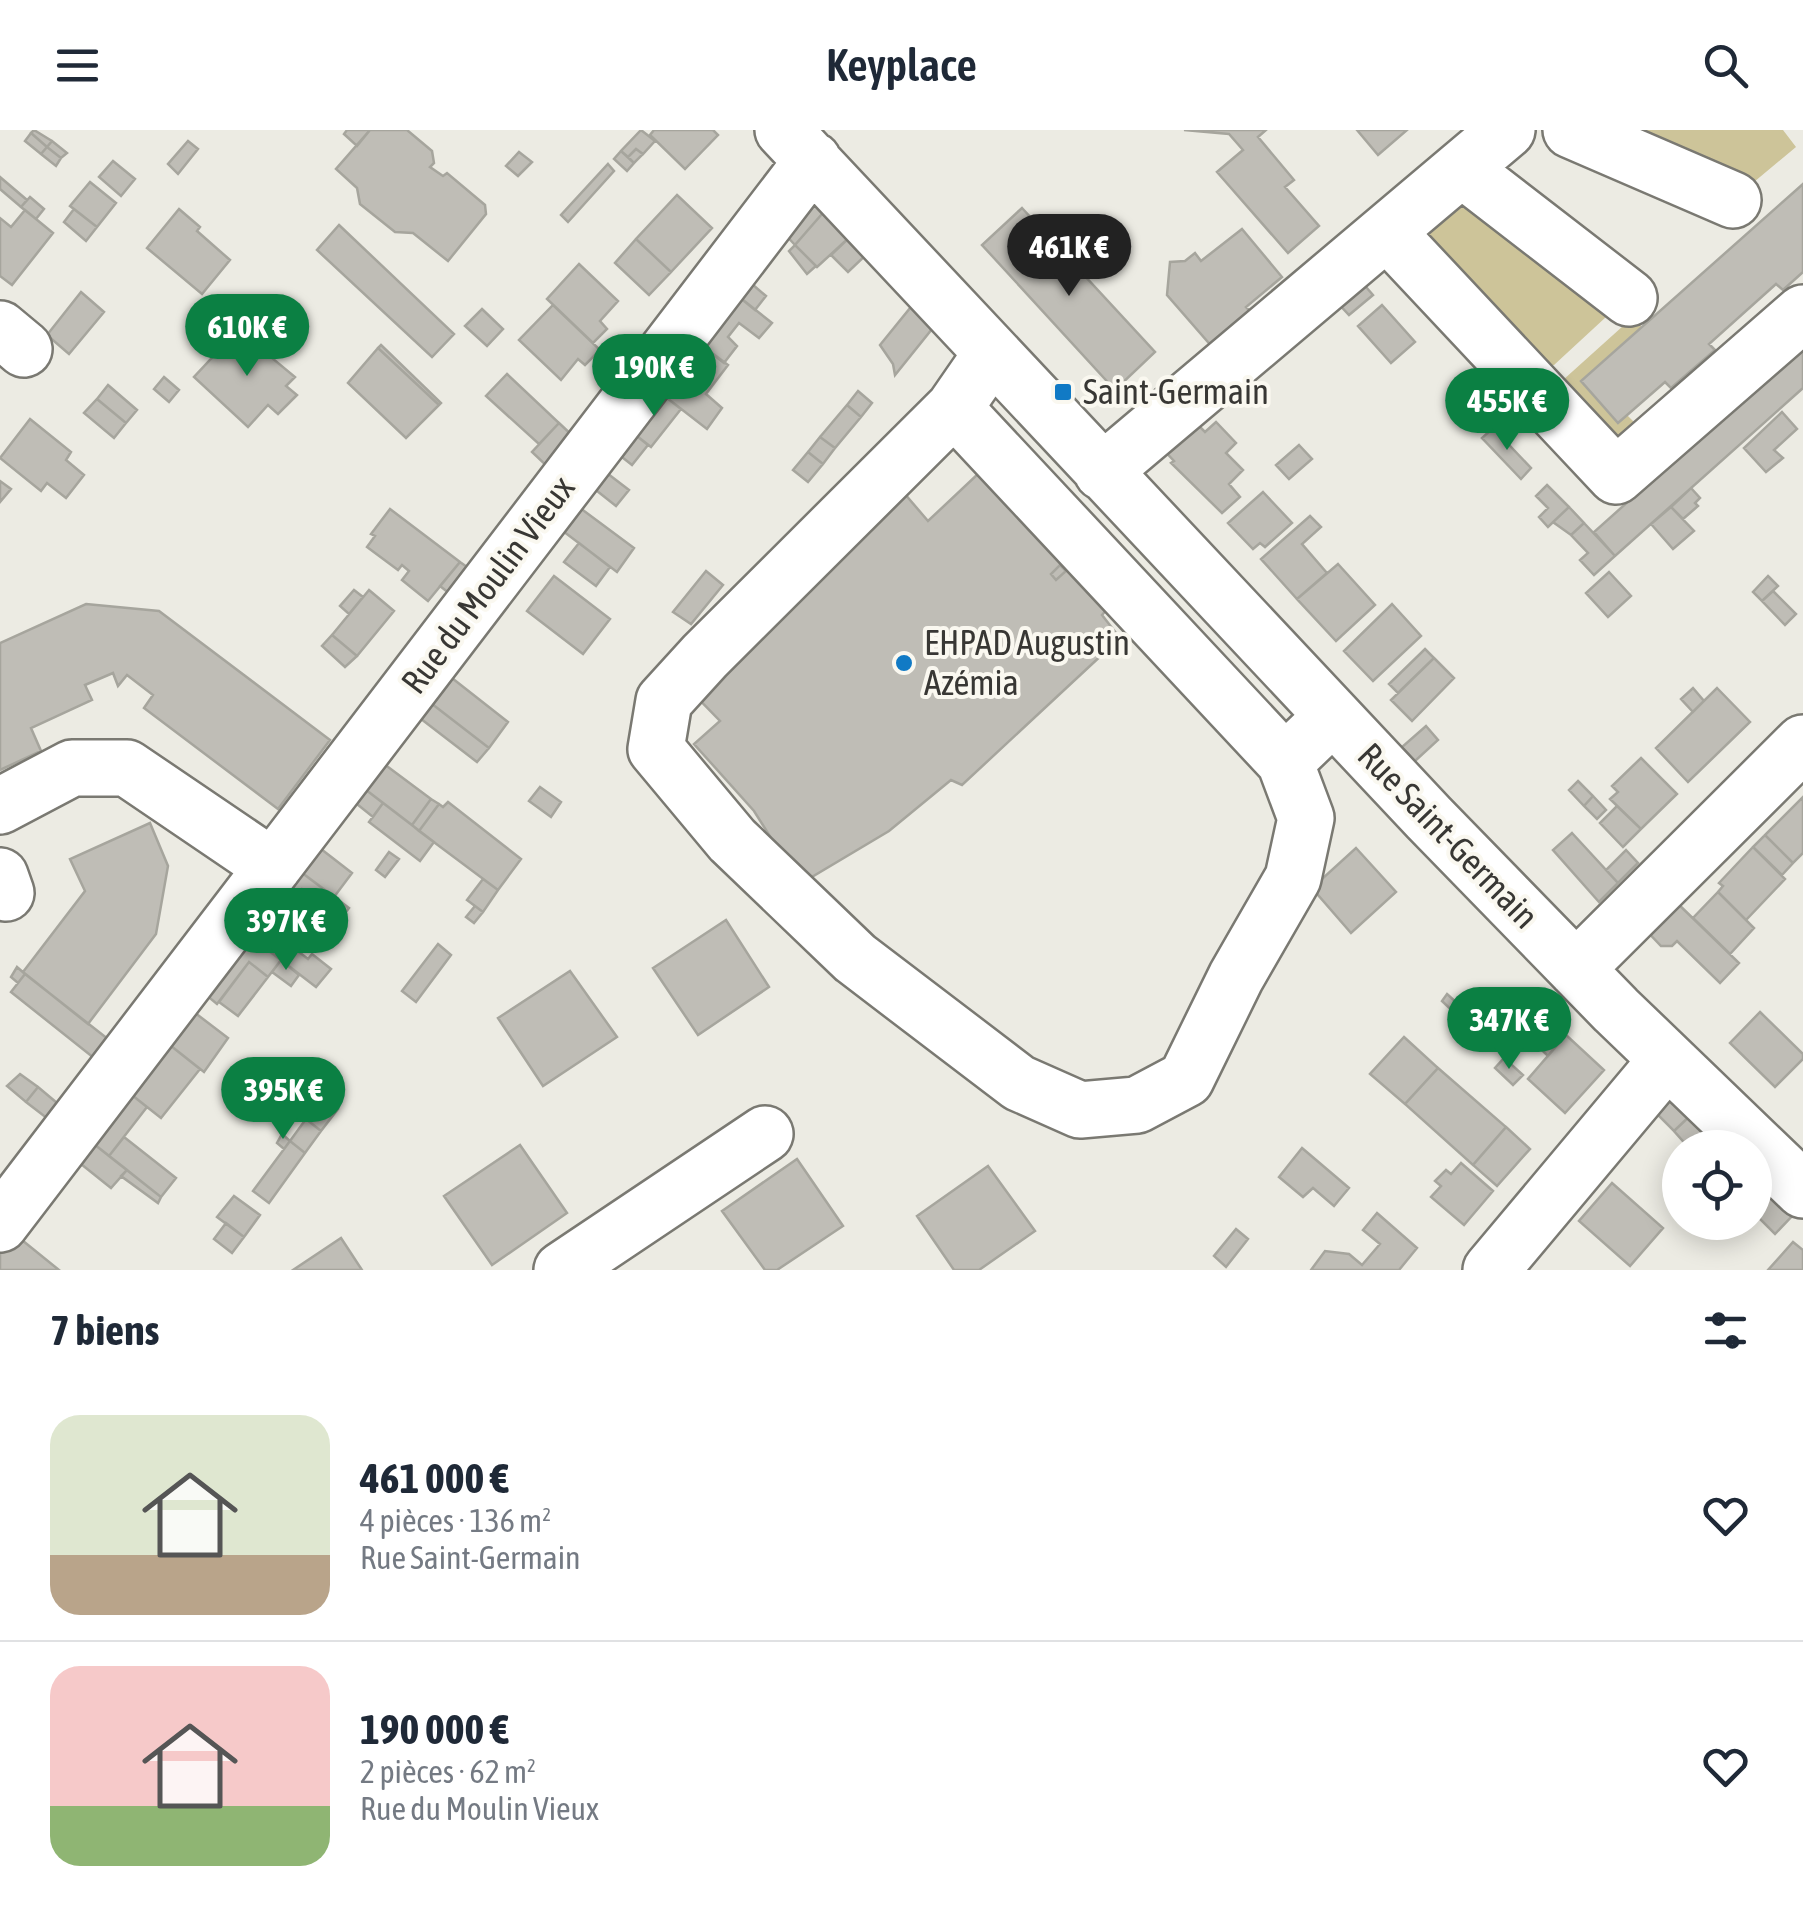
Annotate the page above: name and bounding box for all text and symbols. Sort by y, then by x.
icon: menu [50,38,105,93]
icon: search [1698,38,1753,93]
text: Keyplace [826,39,977,91]
pin: 461K € [988,214,1150,299]
text: 461K € [1029,228,1109,265]
pin: 610K € [166,294,328,379]
text: 610K € [207,308,287,345]
pin: 190K € [573,334,735,419]
text: 190K € [614,348,694,385]
pin: 455K € [1426,368,1588,453]
place label: Saint-Germain [1083,371,1269,411]
marker: Saint-Germain [1052,381,1074,403]
text: 455K € [1467,382,1547,419]
street label: Rue du Moulin Vieux [393,468,582,701]
place label: EHPAD Augustin Azémia [924,622,1130,702]
marker: EHPAD Augustin Azémia [893,652,915,674]
street label: Rue Saint-Germain [1351,735,1547,936]
pin: 397K € [205,888,367,973]
text: 397K € [246,902,326,939]
pin: 347K € [1428,987,1590,1072]
text: 347K € [1469,1001,1549,1038]
pin: 395K € [202,1057,364,1142]
text: 395K € [243,1071,323,1108]
map controls [1662,1130,1772,1240]
button: locate [1662,1130,1772,1240]
icon: filters [1698,1303,1753,1358]
text: 7 biens [50,1306,159,1354]
text: 461 000 € [360,1454,509,1502]
icon: home [130,1455,250,1575]
icon: heart [1698,1488,1753,1543]
text: 4 pièces · 136 m² [360,1502,551,1539]
text: Rue Saint-Germain [360,1539,581,1576]
text: 190 000 € [360,1705,509,1753]
icon: home [130,1706,250,1826]
icon: heart [1698,1739,1753,1794]
text: 2 pièces · 62 m² [360,1753,536,1790]
text: Rue du Moulin Vieux [360,1790,599,1827]

